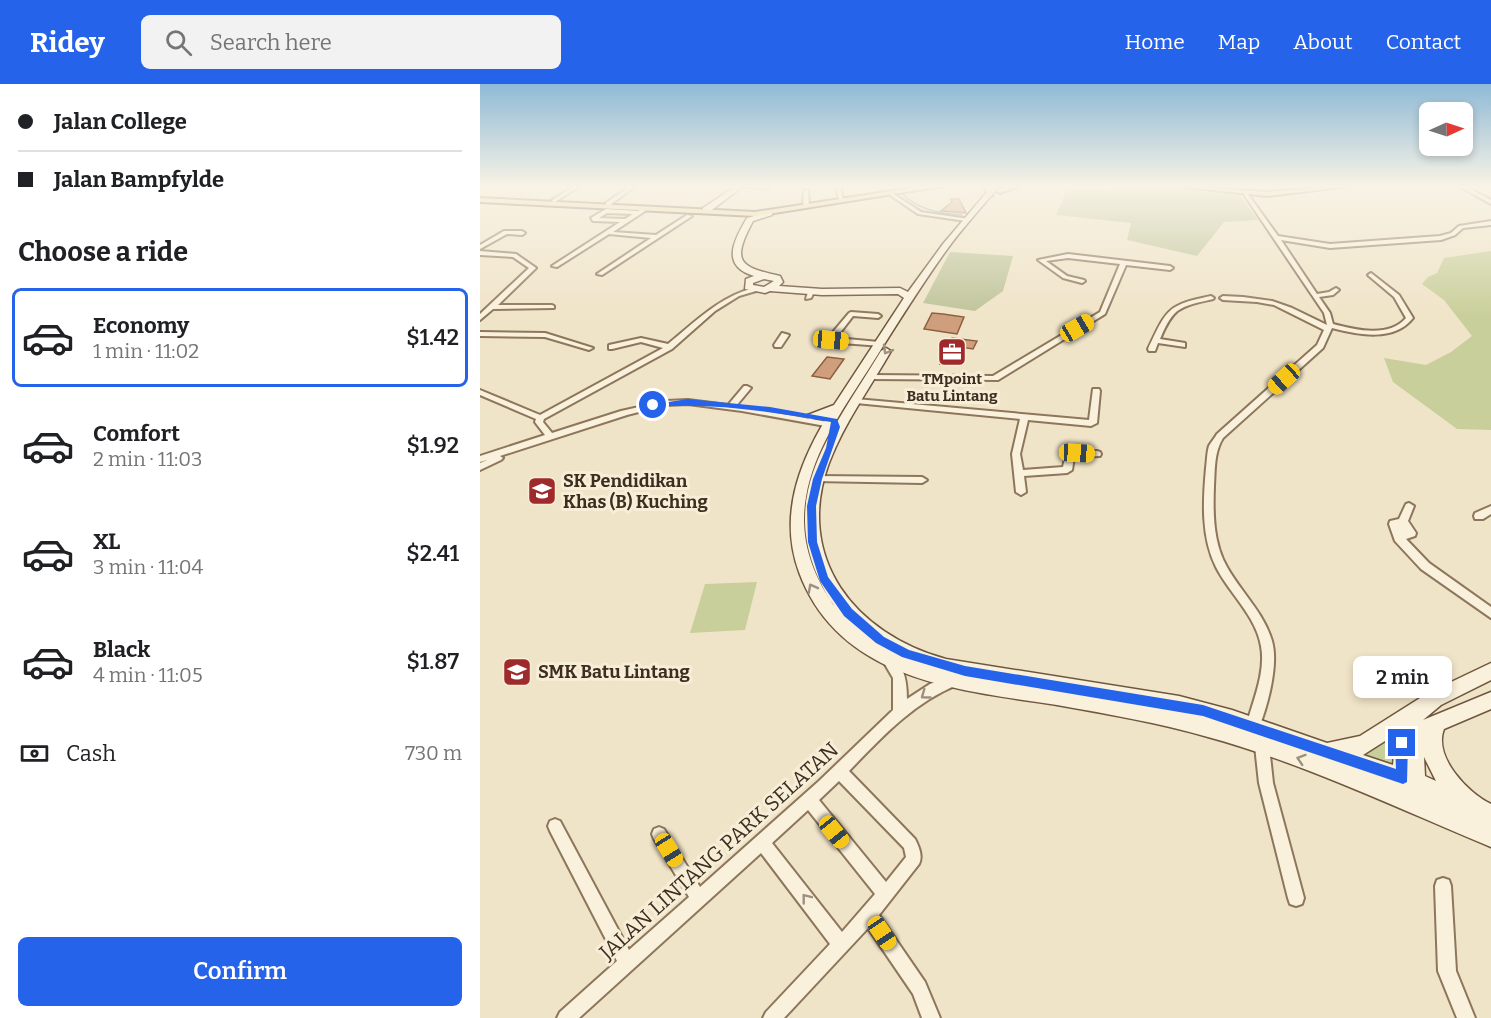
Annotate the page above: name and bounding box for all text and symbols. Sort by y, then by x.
search box [141,15,561,69]
text: Ridey [30,26,105,59]
icon: search [162,26,195,59]
text: Search here [210,29,332,56]
text: Home [1125,29,1185,55]
text: Map [1218,29,1260,55]
text: About [1293,29,1353,55]
text: Contact [1386,29,1461,55]
north arrow [1419,102,1473,156]
map controls [1419,102,1473,156]
text: Jalan College [54,108,187,135]
text: Jalan Bampfylde [54,166,224,193]
text: Choose a ride [18,236,188,268]
icon: car [21,311,75,365]
car [1057,311,1097,345]
text: Economy [93,312,189,339]
text: $1.42 [406,324,459,351]
car [812,329,850,351]
office icon: TMpoint Batu Lintang [936,336,968,368]
text: 1 min · 11:02 [93,339,199,363]
one-way arrow [883,344,894,354]
car [1265,360,1303,398]
place label: TMpoint Batu Lintang [906,370,998,405]
route start [639,391,666,418]
icon: car [21,419,75,473]
text: Comfort [93,420,180,447]
text: $1.92 [407,432,459,459]
car [1059,443,1095,463]
text: 2 min · 11:03 [93,447,202,471]
place label: SK Pendidikan Khas (B) Kuching [563,470,708,513]
school or university icon: SK Pendidikan Khas (B) Kuching [526,475,558,507]
icon: car [21,527,75,581]
text: XL [93,528,120,555]
text: $2.41 [406,540,459,567]
text: 3 min · 11:04 [93,555,203,579]
one-way arrow [808,583,820,594]
icon: car [21,635,75,689]
text: Black [93,636,150,663]
text: $1.87 [406,648,459,675]
school or university icon: SMK Batu Lintang [501,656,533,688]
callout: 2 min [1352,656,1452,698]
place label: SMK Batu Lintang [538,661,691,683]
text: 4 min · 11:05 [93,663,203,687]
text: 2 min [1376,665,1429,689]
one-way arrow [921,687,932,698]
route end [1388,729,1415,756]
icon: cash [18,737,51,770]
street label: JALAN LINTANG PARK SELATAN [593,737,844,966]
text: Cash [66,740,116,767]
text: 730 m [405,741,462,765]
one-way arrow [1296,753,1307,766]
car [816,812,852,852]
car [652,830,686,870]
one-way arrow [802,894,813,905]
car [864,913,900,953]
button: Confirm [18,937,462,1006]

